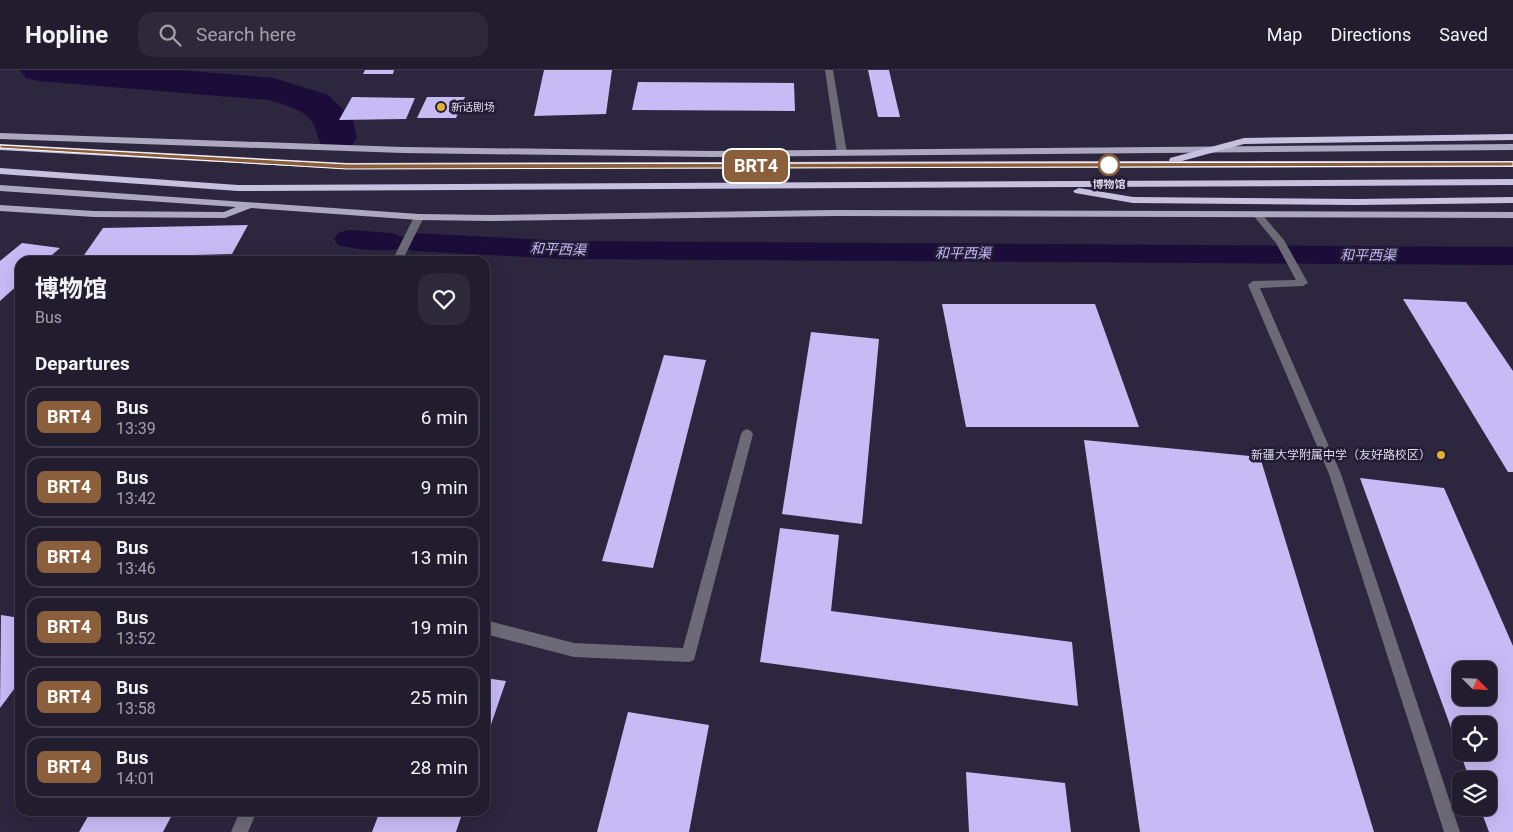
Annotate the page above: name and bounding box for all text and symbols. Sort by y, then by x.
search box [138,12,488,57]
text: Hopline [25,21,108,49]
icon: search [156,21,184,49]
text: Search here [196,23,296,46]
text: Map [1267,24,1302,45]
text: Directions [1330,24,1411,45]
text: Saved [1439,24,1488,45]
marker: 新话剧场 [435,101,447,113]
place label: 新话剧场 [451,101,495,114]
line badge: BRT4 [721,150,791,182]
marker: 博物馆 [1098,154,1120,176]
text: BRT4 [734,155,778,176]
place label: 博物馆 [1093,178,1126,191]
water label: 和平西渠 [530,240,588,258]
water label: 和平西渠 [935,245,993,261]
water label: 和平西渠 [1340,247,1398,263]
button: heart [418,273,470,325]
text: 博物馆 [35,275,107,303]
text: Bus [35,308,62,327]
text: Departures [35,352,130,375]
text: Bus [116,396,149,419]
text: BRT4 [47,406,91,427]
text: 6 min [421,406,468,429]
text: 13:39 [116,419,156,438]
place label: 新疆大学附属中学（友好路校区） [1251,448,1431,462]
marker: 新疆大学附属中学（友好路校区） [1435,449,1447,461]
text: Bus [116,466,149,489]
text: BRT4 [47,476,91,497]
text: 9 min [421,476,468,499]
text: 13:42 [116,489,156,508]
text: Bus [116,536,149,559]
text: BRT4 [47,546,91,567]
text: 13 min [410,546,468,569]
text: 13:46 [116,559,156,578]
text: Bus [116,606,149,629]
text: BRT4 [47,616,91,637]
text: 19 min [410,616,468,639]
text: 13:52 [116,629,156,648]
north arrow [1452,661,1498,706]
map controls [1452,661,1497,816]
text: Bus [116,676,149,699]
text: BRT4 [47,686,91,707]
text: 25 min [410,686,468,709]
text: 13:58 [116,699,156,718]
button: locate [1452,716,1497,761]
text: Bus [116,746,149,769]
text: BRT4 [47,756,91,777]
text: 28 min [410,756,468,779]
text: 14:01 [116,769,156,788]
button: layers [1452,771,1497,816]

